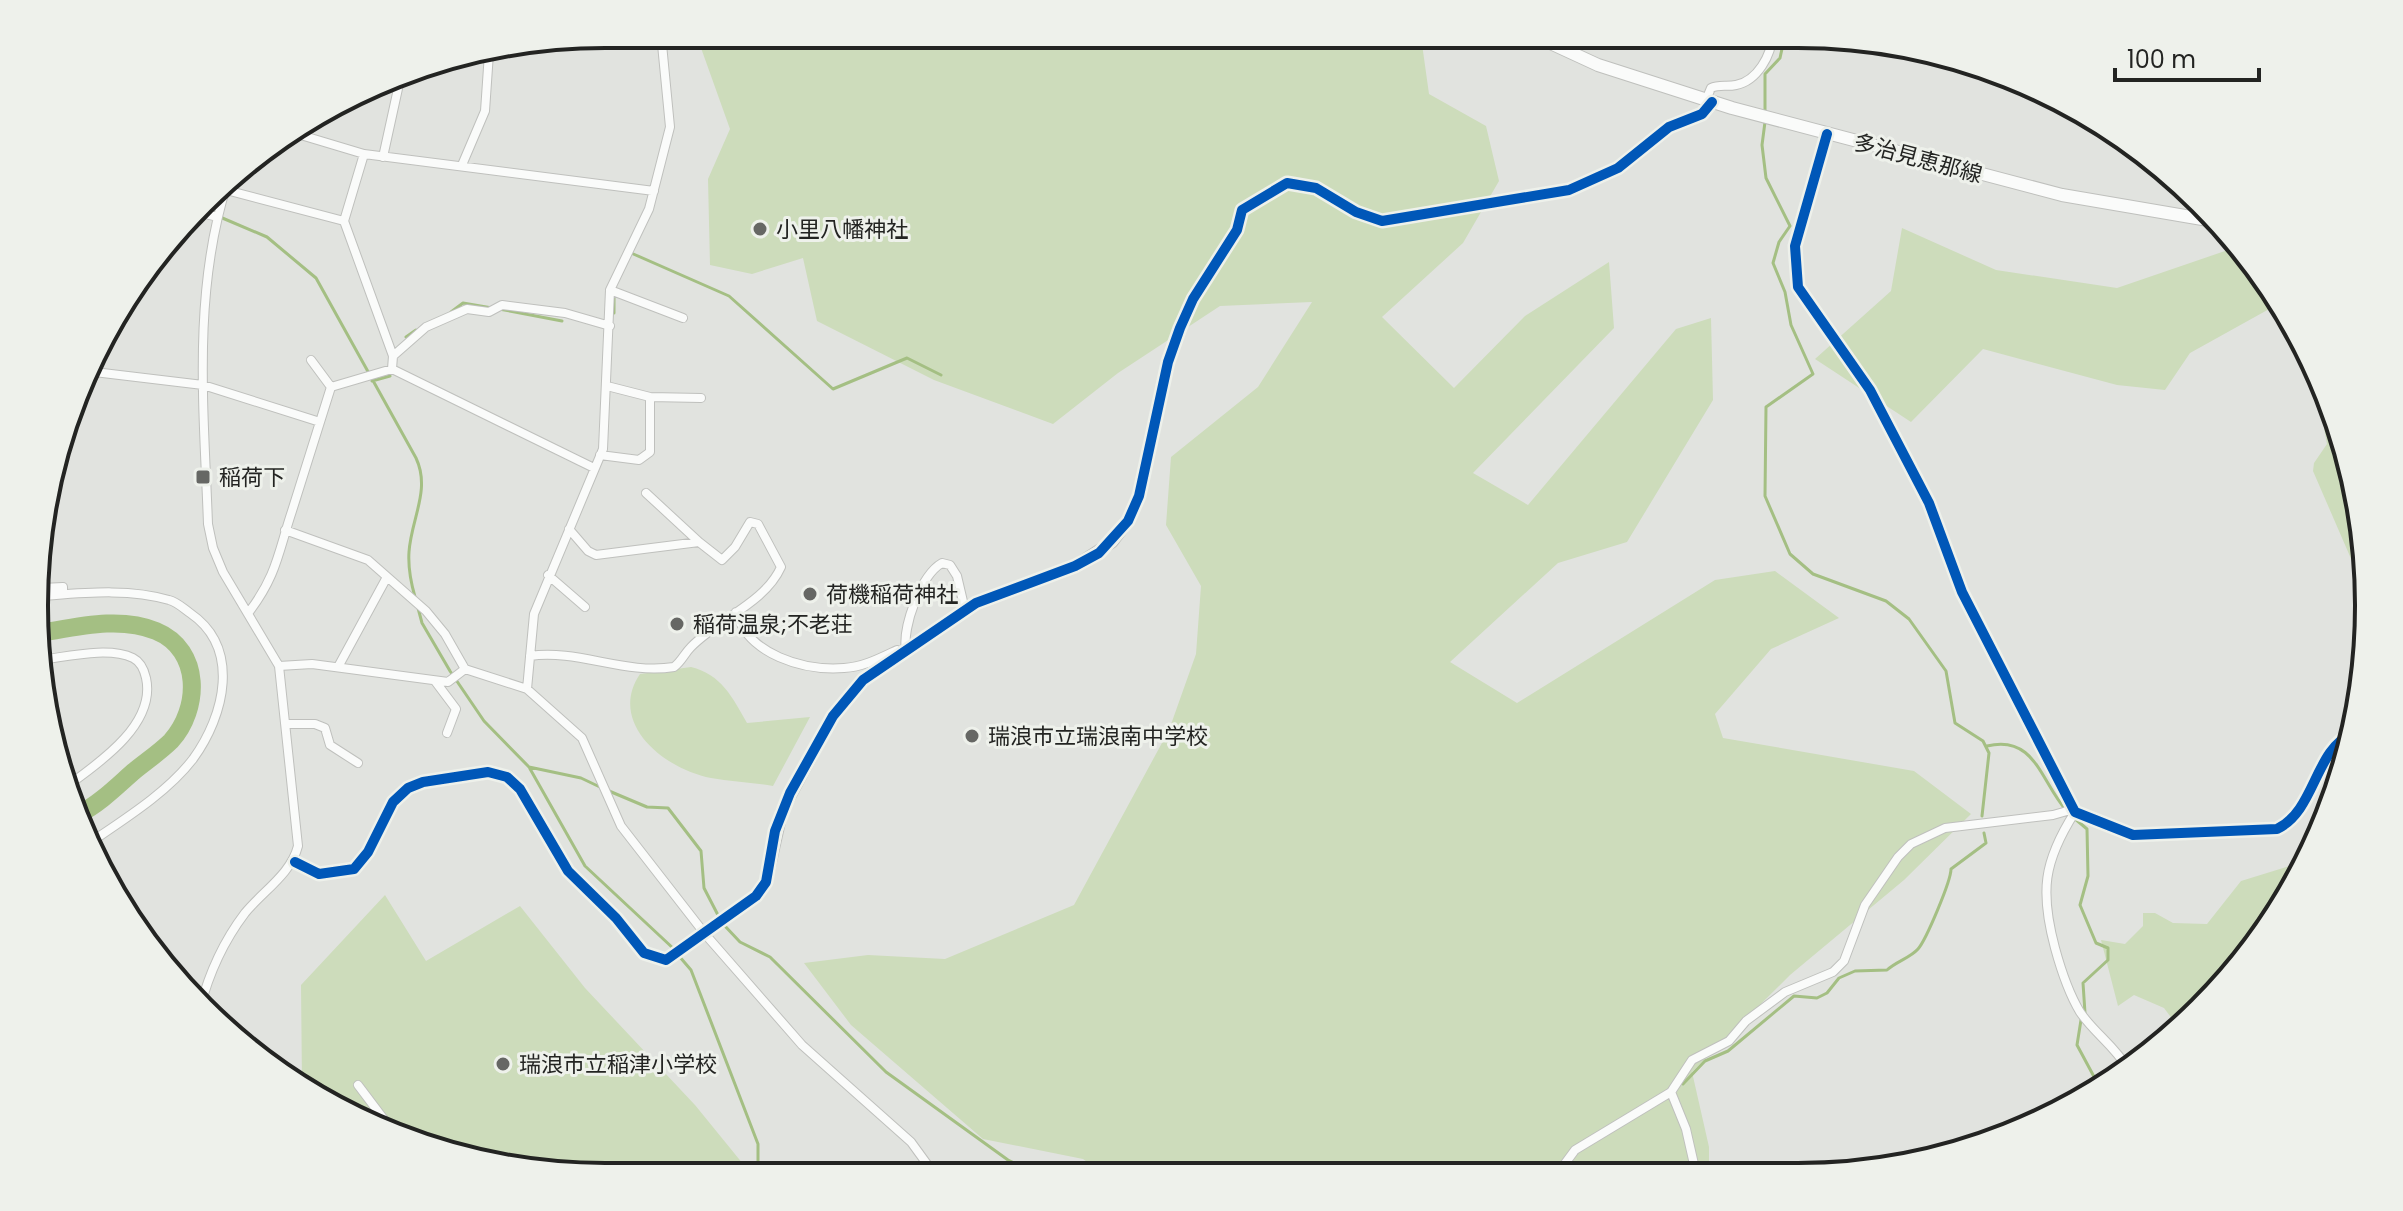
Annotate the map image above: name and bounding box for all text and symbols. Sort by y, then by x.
scale bar [2115,32,2259,82]
text: 100 m [2127,43,2196,76]
street label: 多治見恵那線 [1850,126,1986,191]
place label: 小里八幡神社 [776,214,908,245]
marker: 小里八幡神社 [751,220,769,238]
place label: 稲荷下 [219,462,285,493]
marker: 稲荷下 [194,468,212,486]
place label: 荷機稲荷神社 [826,579,958,610]
marker: 荷機稲荷神社 [801,585,819,603]
place label: 稲荷温泉;不老荘 [693,609,853,640]
marker: 稲荷温泉;不老荘 [668,615,686,633]
place label: 瑞浪市立瑞浪南中学校 [988,721,1208,752]
marker: 瑞浪市立瑞浪南中学校 [963,727,981,745]
place label: 瑞浪市立稲津小学校 [519,1049,717,1080]
marker: 瑞浪市立稲津小学校 [494,1055,512,1073]

